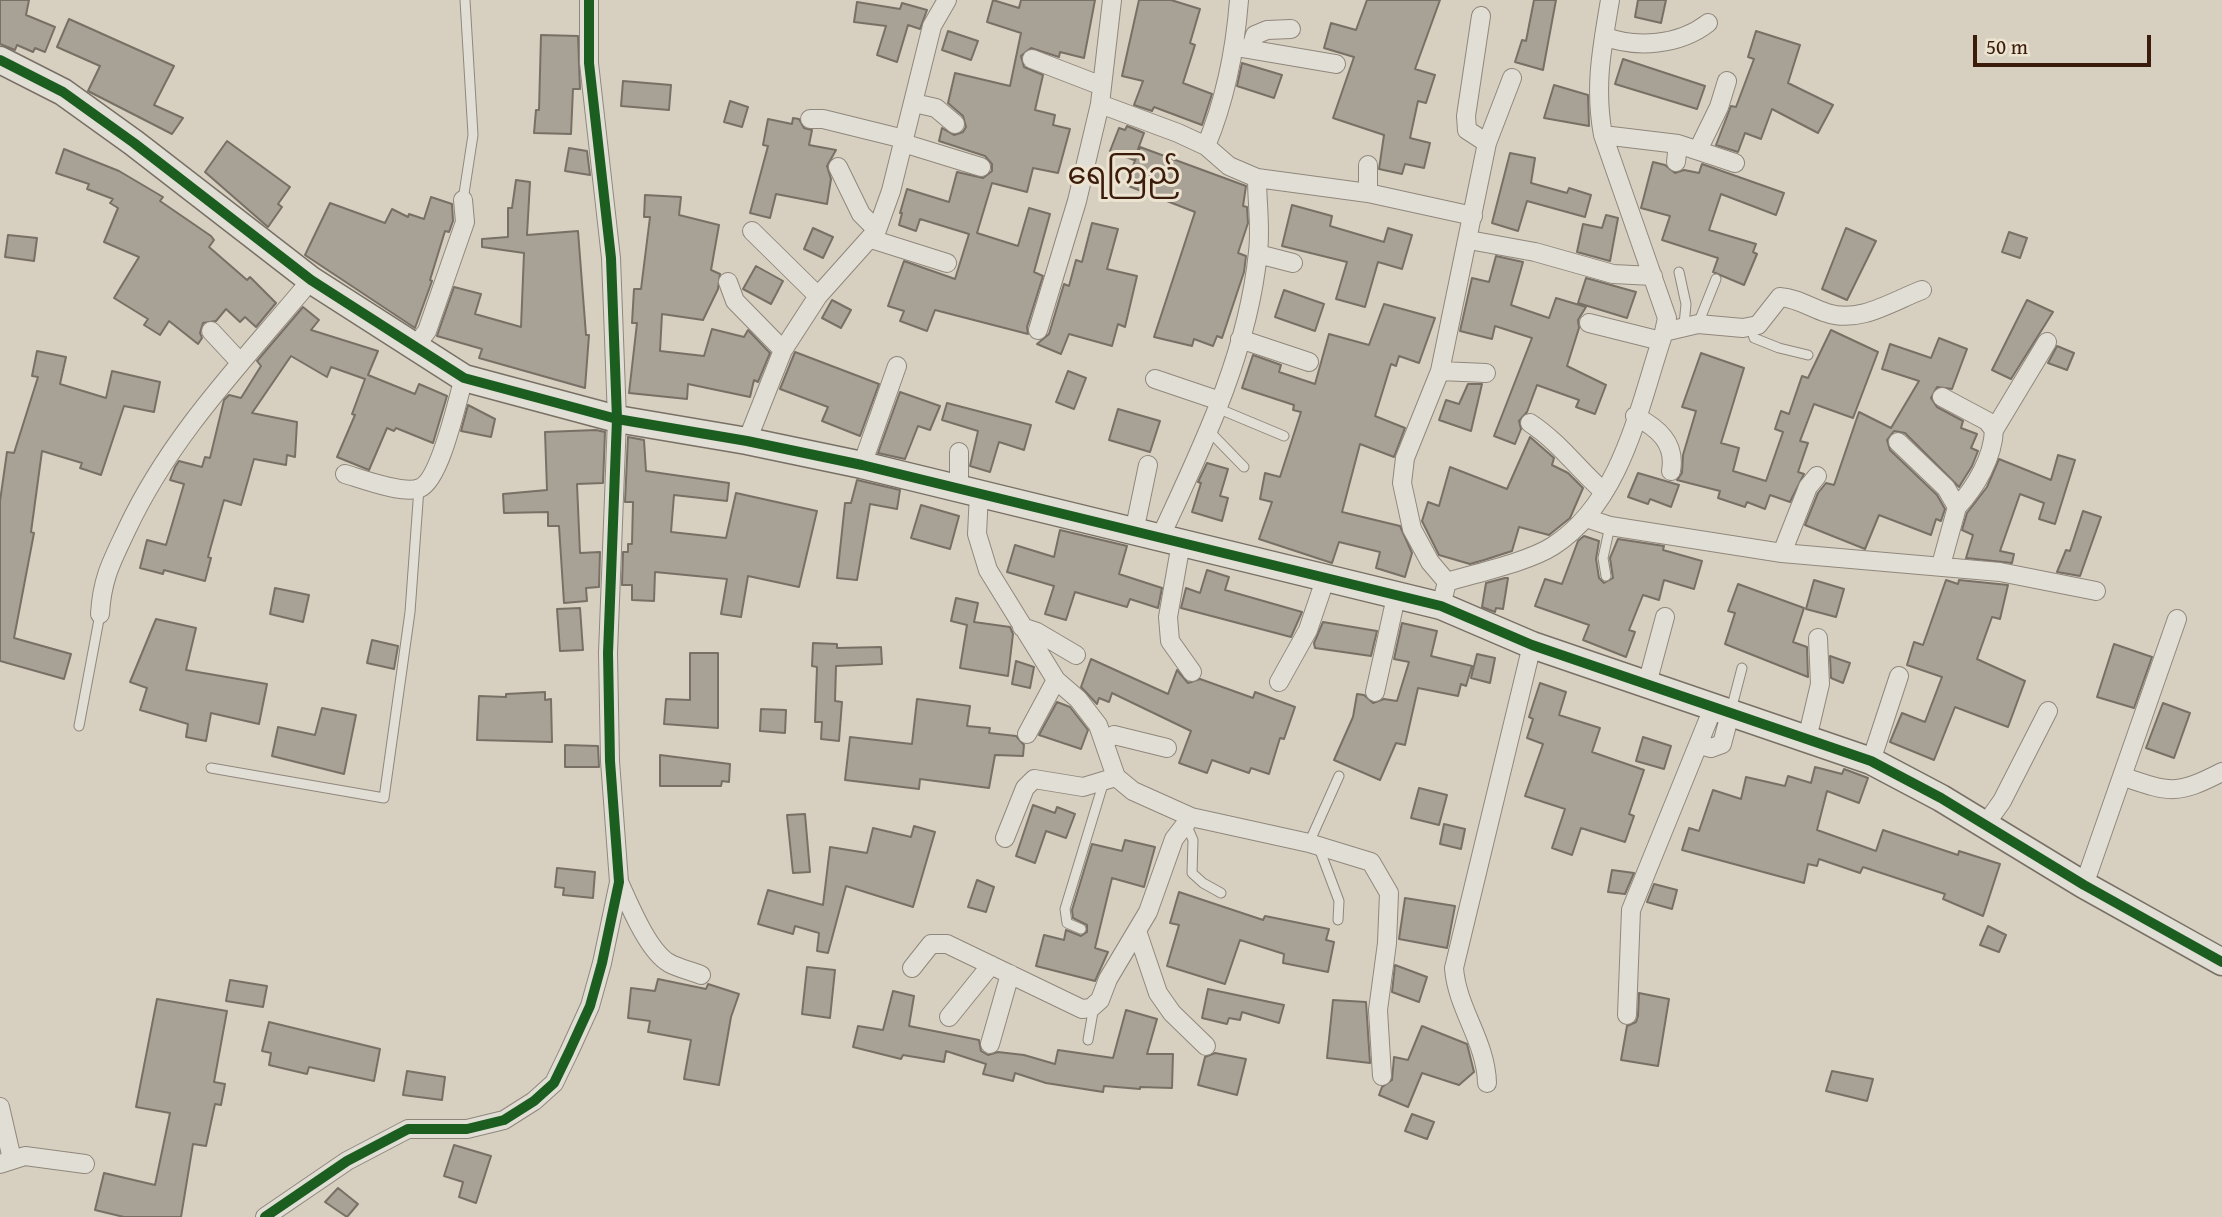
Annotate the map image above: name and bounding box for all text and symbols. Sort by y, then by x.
scale bar [1977,21,2156,65]
text: 50 m [1986,31,2028,62]
district label: ရေကြည် [1067,158,1181,194]

